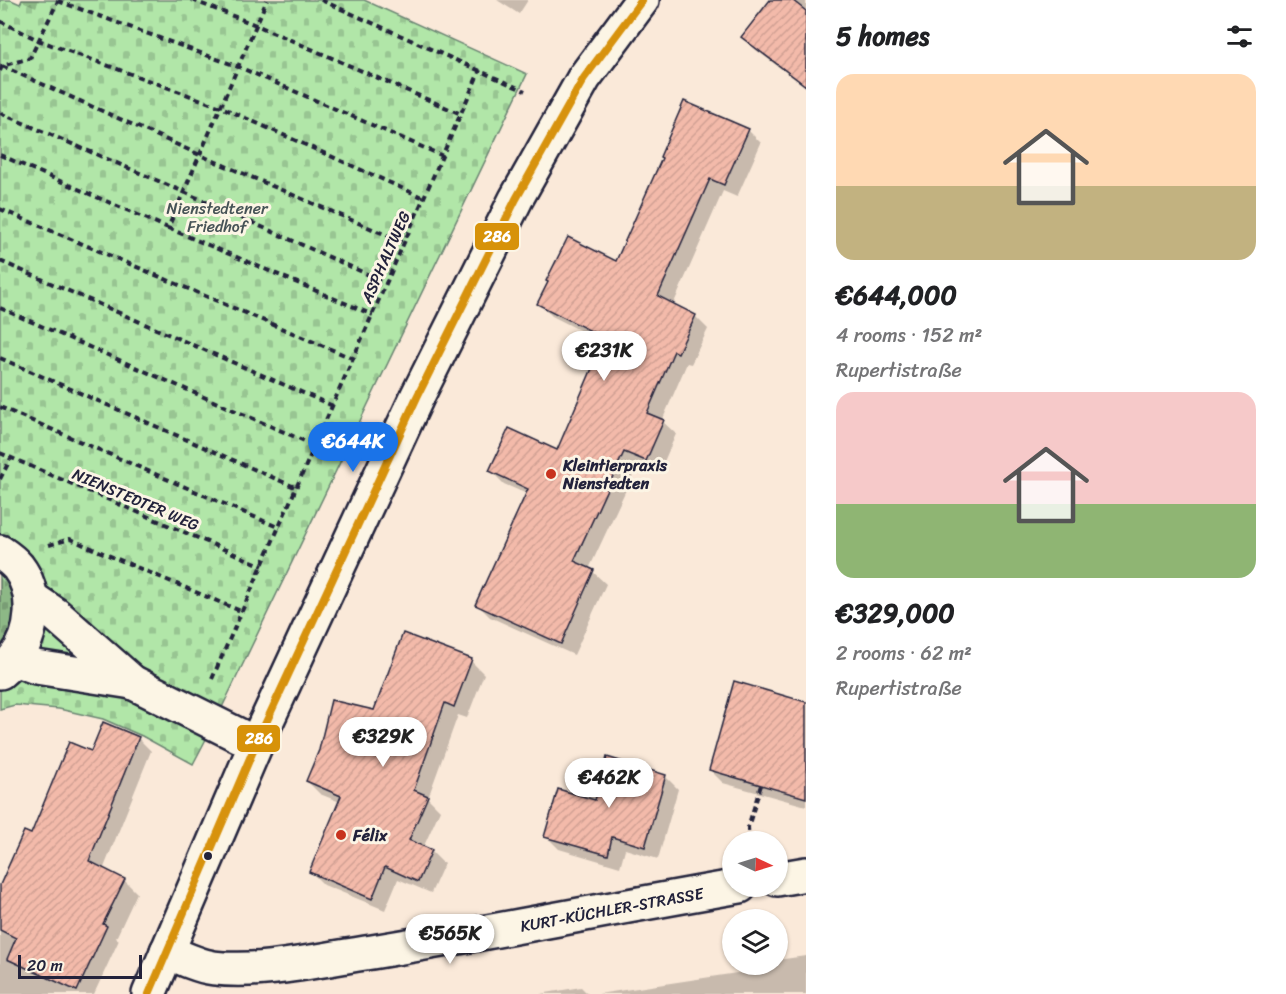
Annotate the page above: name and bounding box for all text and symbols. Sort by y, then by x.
text: 5 homes [836,13,929,59]
icon: filters [1223,20,1256,53]
icon: home [992,113,1100,221]
park label: Nienstedtener Friedhof [167,194,269,241]
street label: ASPHALTWEG [352,206,419,309]
line badge: 286 [474,222,520,251]
text: 286 [482,222,511,251]
text: €644,000 [836,272,957,318]
text: 4 rooms · 152 m² [836,318,982,353]
pin: €231K [562,331,646,382]
text: €231K [576,333,632,368]
text: Rupertistraße [836,353,962,388]
pin: €644K [311,422,395,473]
text: €644K [322,424,384,459]
icon: home [992,431,1100,539]
place label: Kleintierpraxis Nienstedten [562,451,668,498]
street label: NIENSTEDTER WEG [68,460,204,539]
marker: Kleintierpraxis Nienstedten [544,467,558,481]
text: €329,000 [836,590,955,636]
text: 2 rooms · 62 m² [836,636,972,671]
text: Rupertistraße [836,671,962,706]
pin: €329K [341,717,425,768]
text: €329K [353,719,413,754]
line badge: 286 [236,724,281,753]
text: 286 [244,724,273,753]
pin: €462K [567,758,651,809]
text: €462K [579,760,639,795]
place label: Félix [352,821,388,850]
marker: Félix [334,828,348,842]
north arrow [722,831,788,897]
map controls [722,831,788,975]
unlabelled marker [202,850,214,862]
street label: KURT-KÜCHLER-STRASSE [518,878,707,941]
button: layers [722,909,788,975]
pin: €565K [408,914,492,965]
text: €565K [419,916,481,951]
text: 20 m [27,951,63,980]
scale bar [18,952,142,980]

